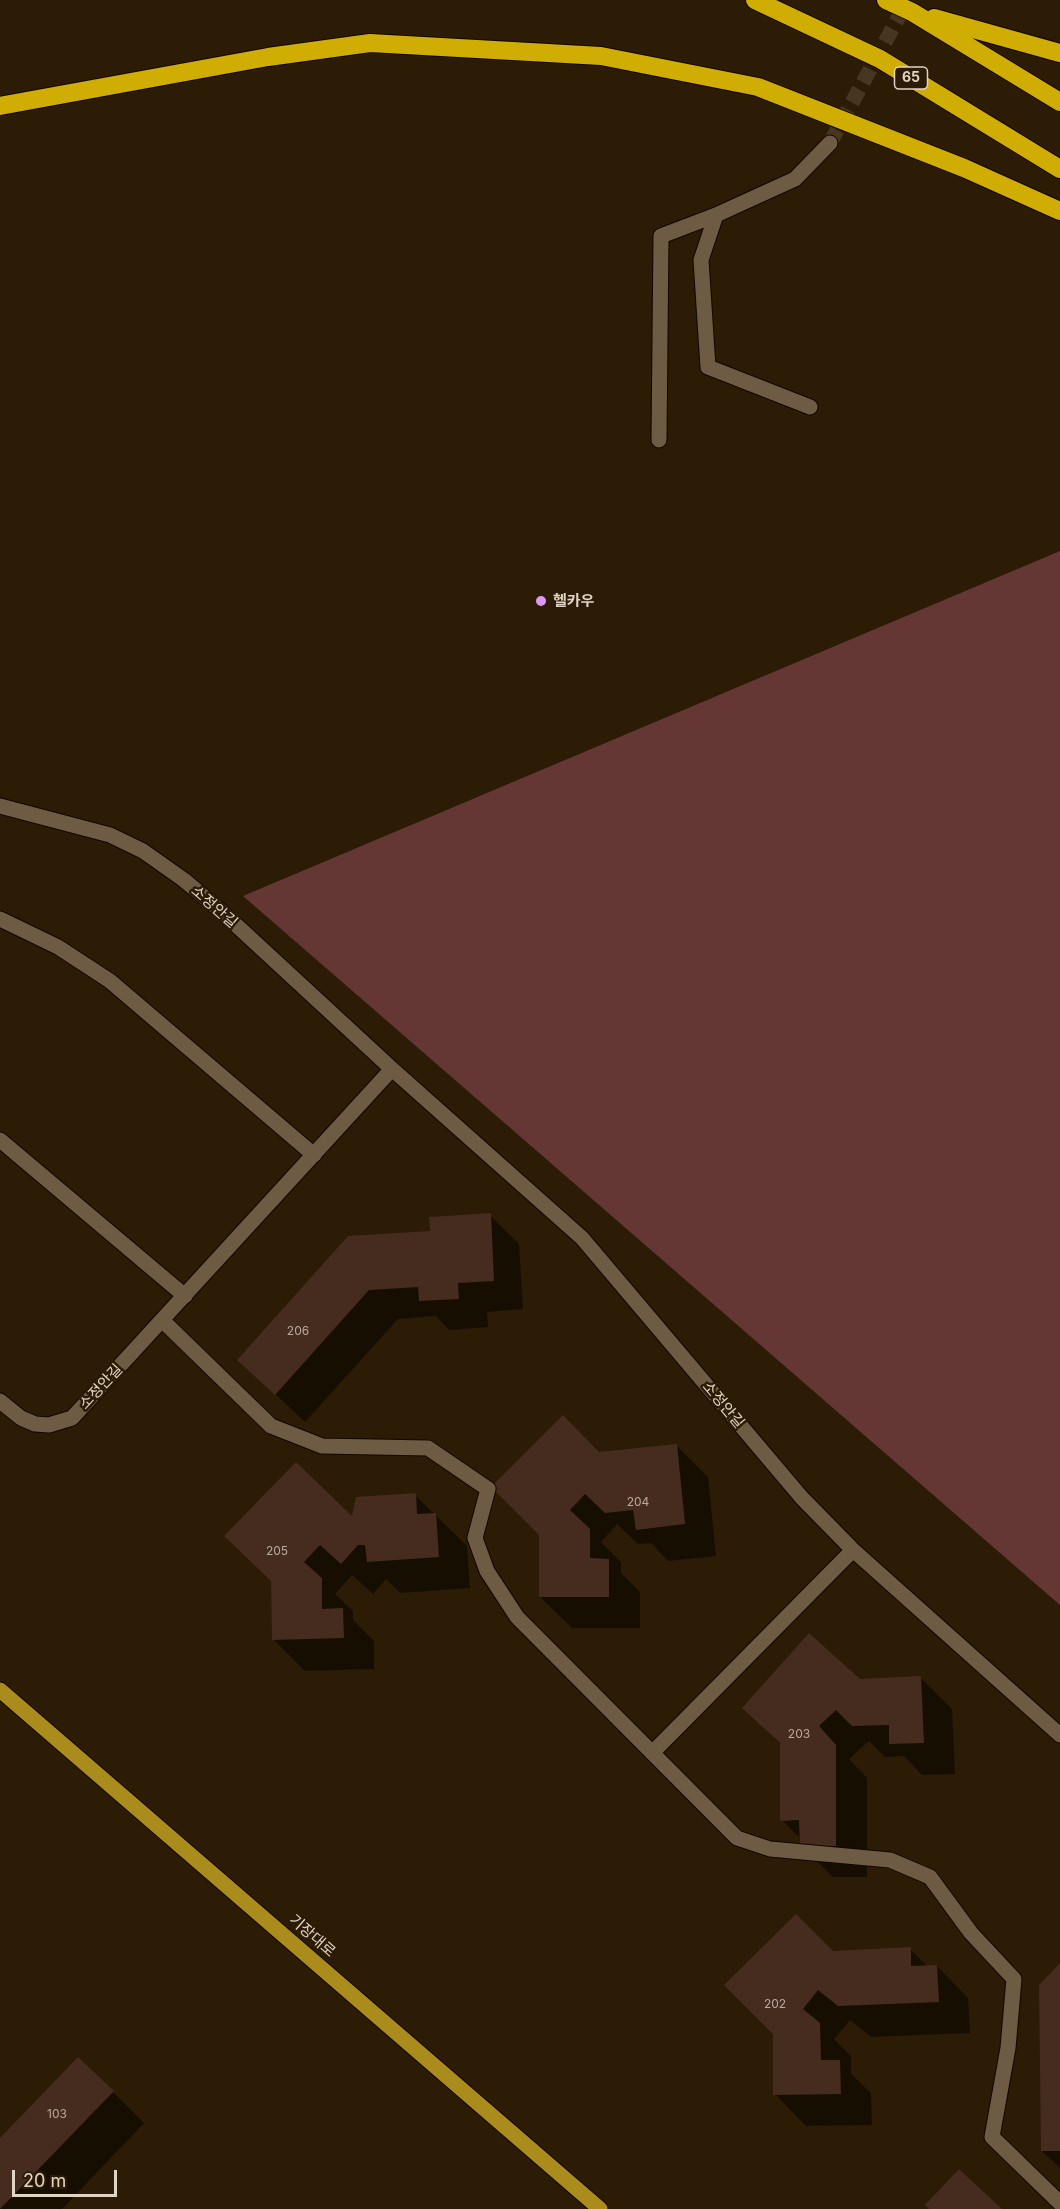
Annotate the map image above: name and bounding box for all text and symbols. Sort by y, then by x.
road number: 65 [894,67,928,89]
place label: 헬카우 [553,592,594,610]
marker: 헬카우 [534,594,548,608]
street label: 소정안길 [187,882,241,932]
house number: 206 [287,1324,309,1338]
street label: 소정안길 [76,1361,126,1413]
street label: 소정안길 [698,1378,748,1432]
house number: 204 [627,1495,649,1509]
house number: 205 [266,1544,288,1558]
house number: 203 [788,1727,810,1741]
street label: 기장대로 [285,1911,339,1961]
house number: 202 [764,1997,786,2011]
house number: 103 [47,2107,67,2121]
scale bar [15,2158,120,2196]
text: 20 m [23,2170,66,2191]

